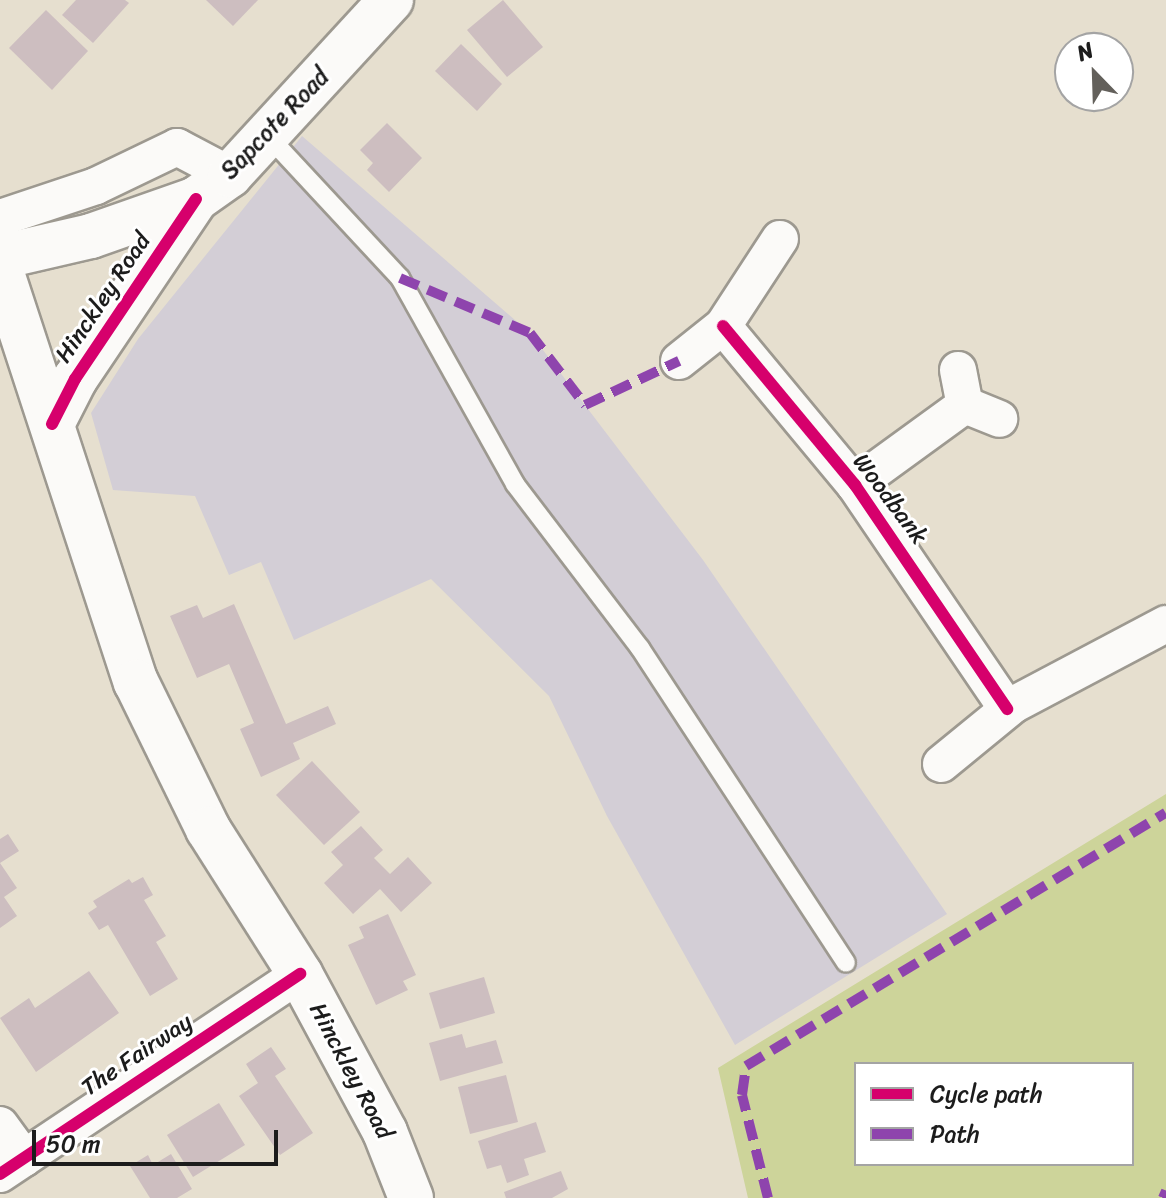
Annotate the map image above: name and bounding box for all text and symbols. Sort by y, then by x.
text: N [1071,30,1100,72]
north arrow [1054,32,1134,112]
street label: Sapcote Road [215,63,335,185]
street label: Hinckley Road [49,228,157,368]
street label: Woodbank [847,448,933,550]
street label: Hinckley Road [303,998,399,1144]
street label: The Fairway [76,1008,198,1102]
legend [854,1062,1134,1166]
text: Cycle path [930,1073,1043,1115]
text: Path [930,1113,980,1155]
scale bar [36,1114,282,1164]
text: 50 m [46,1123,101,1165]

